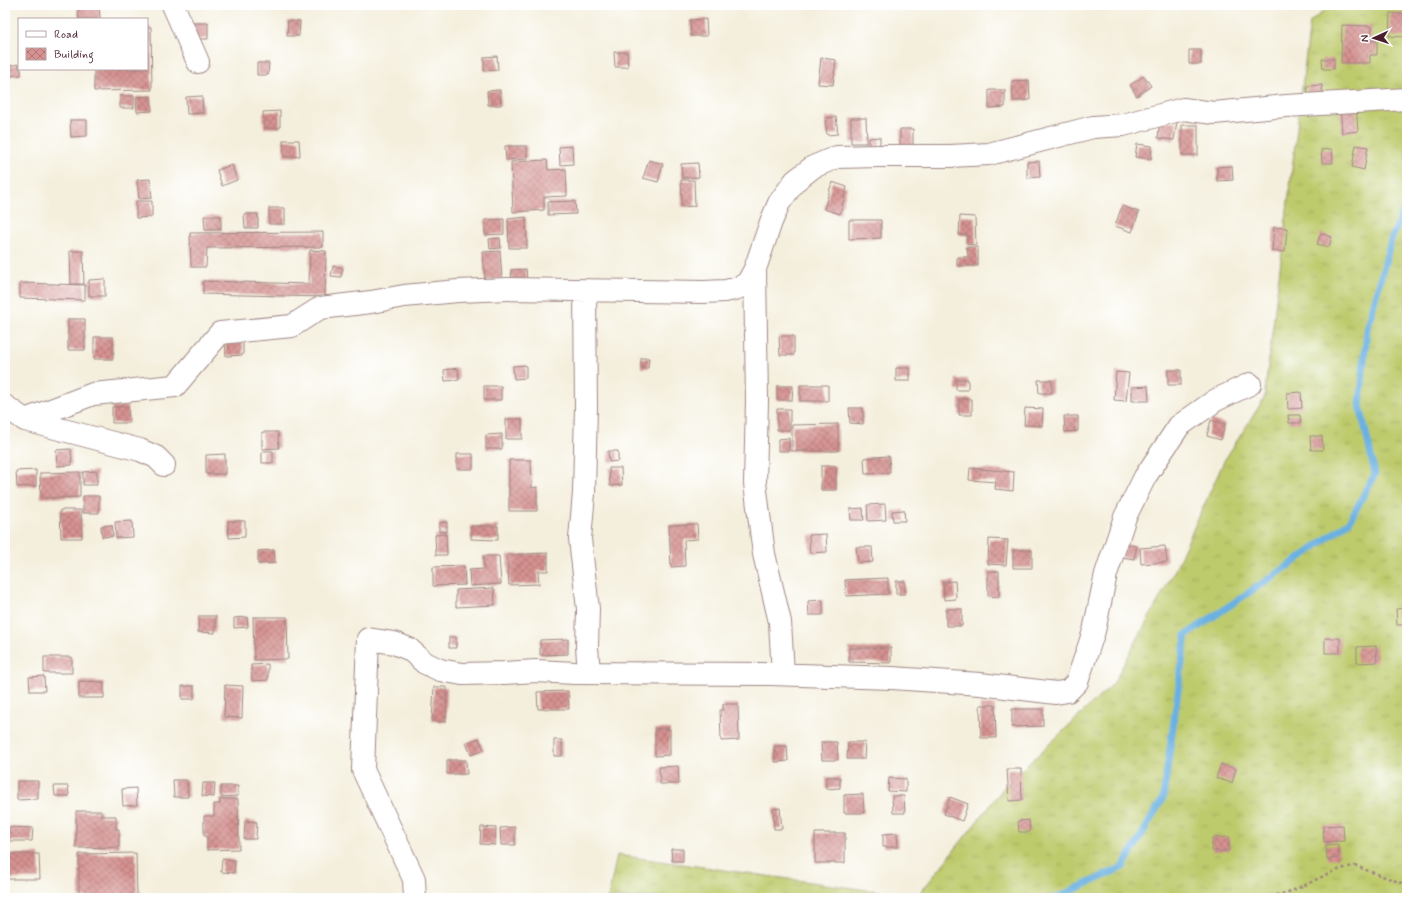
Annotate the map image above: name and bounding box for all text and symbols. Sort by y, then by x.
legend [18,18,148,70]
north arrow [1354,18,1394,58]
text: Road [54,27,78,43]
text: N [1358,34,1372,42]
text: Building [54,47,94,64]

